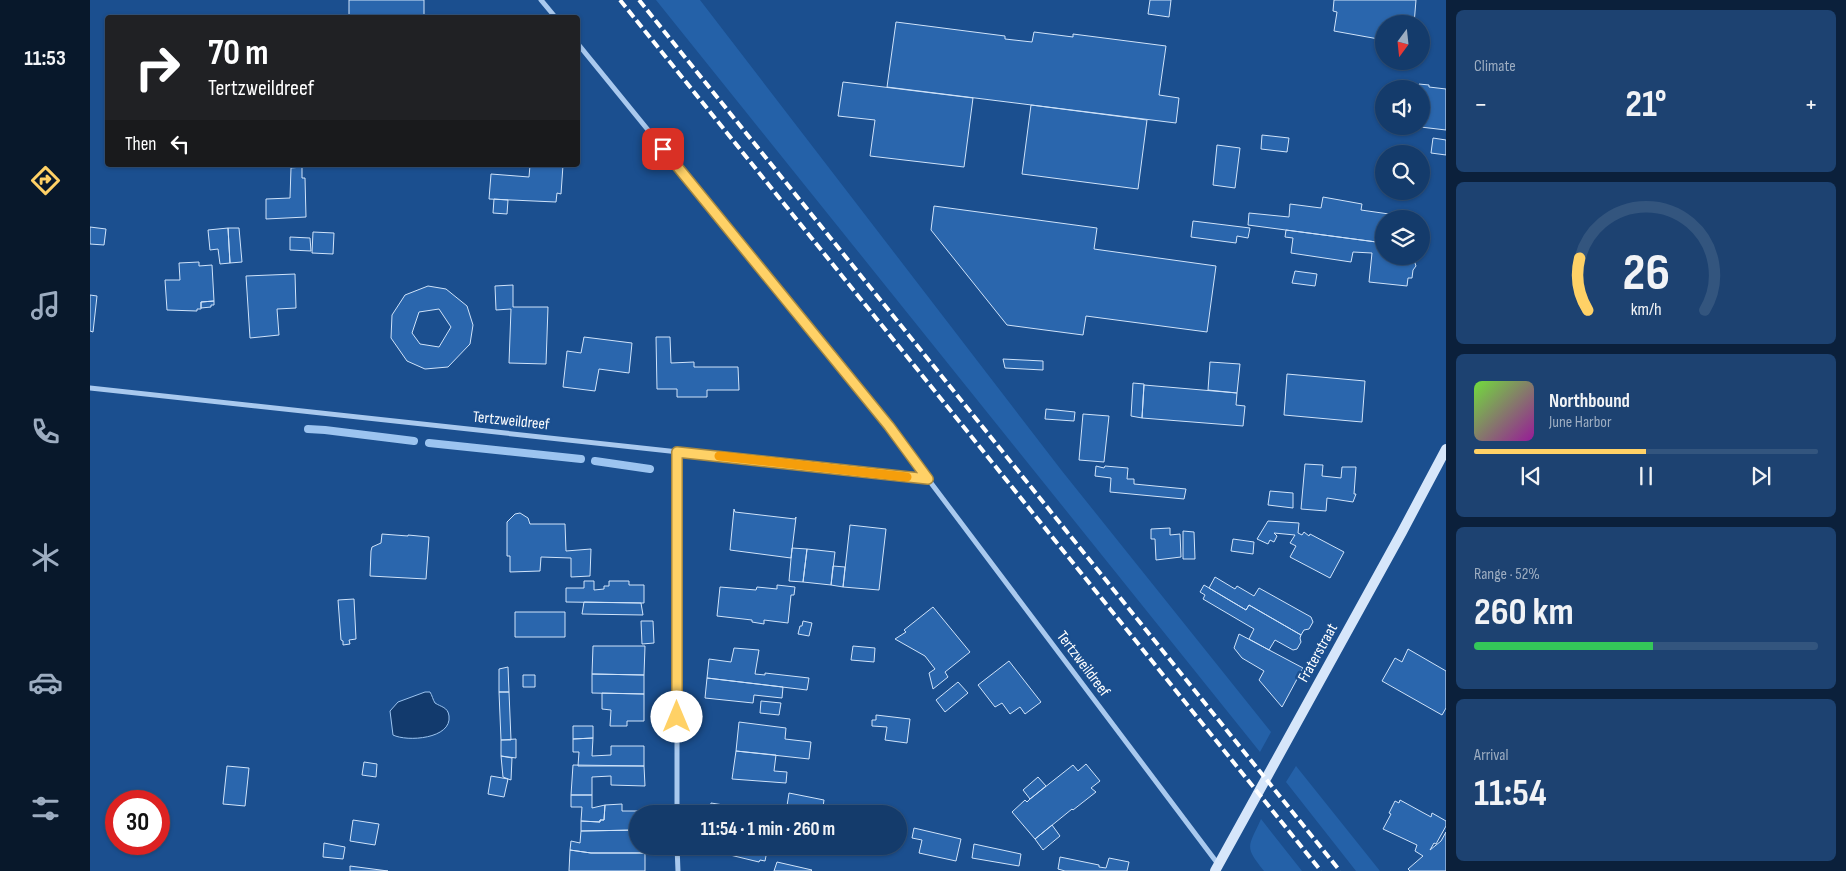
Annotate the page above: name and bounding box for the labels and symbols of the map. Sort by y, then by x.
north arrow [1375,15,1430,70]
pin [642,128,684,170]
street label: Tertzweildreef [472,408,551,435]
street label: Fraterstraat [1294,620,1342,686]
street label: Tertzweildreef [1052,627,1114,701]
position arrow [650,690,702,742]
speed limit sign: 30 [105,790,170,855]

